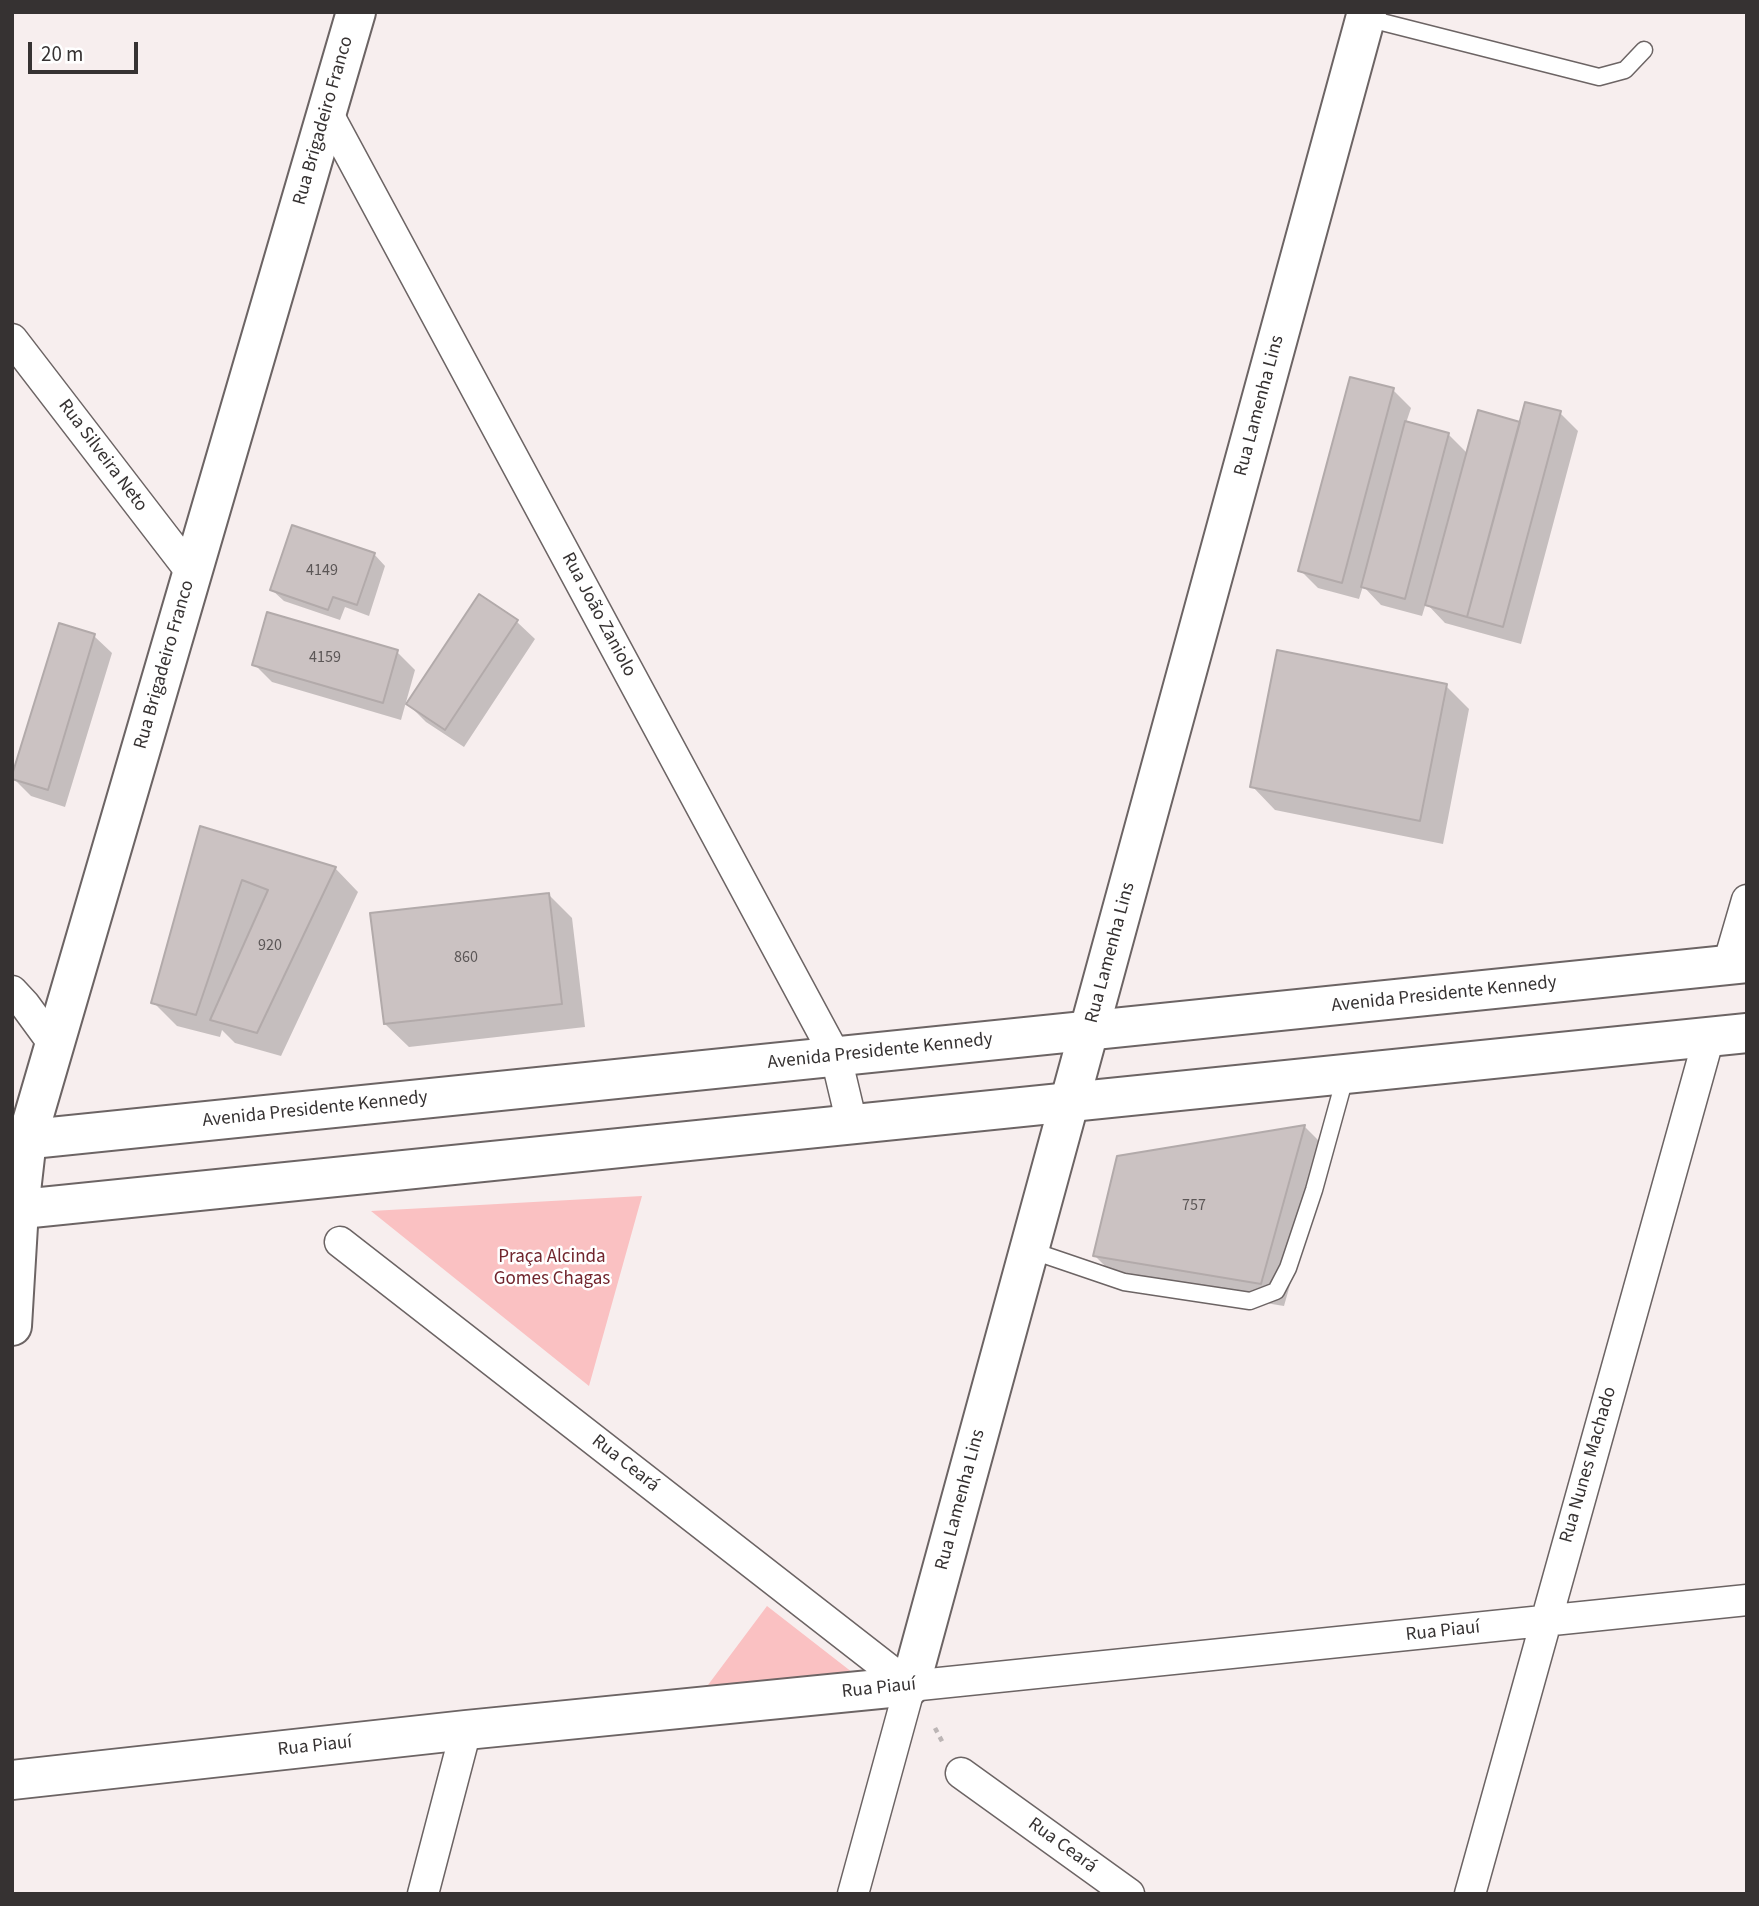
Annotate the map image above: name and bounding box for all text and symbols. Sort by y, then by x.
scale bar [32,28,142,72]
street label: Rua Brigadeiro Franco [289,34,359,208]
text: 20 m [41,39,83,69]
street label: Rua Lamenha Lins [1230,333,1290,479]
street label: Rua Silveira Neto [52,395,152,517]
street label: Rua João Zaniolo [556,549,640,681]
house number: 4149 [306,561,338,581]
street label: Rua Brigadeiro Franco [130,578,200,752]
house number: 4159 [309,648,341,668]
street label: Rua Lamenha Lins [1081,880,1141,1026]
house number: 920 [258,936,282,956]
house number: 860 [454,948,478,968]
street label: Avenida Presidente Kennedy [1330,972,1558,1018]
street label: Avenida Presidente Kennedy [766,1029,994,1075]
street label: Avenida Presidente Kennedy [201,1087,429,1133]
house number: 757 [1182,1196,1206,1216]
park label: Praça Alcinda Gomes Chagas [494,1247,610,1291]
street label: Rua Nunes Machado [1556,1384,1622,1546]
street label: Rua Lamenha Lins [931,1427,991,1573]
street label: Rua Ceará [587,1430,663,1498]
street label: Rua Piauí [1405,1617,1481,1647]
street label: Rua Piauí [841,1674,917,1704]
street label: Rua Piauí [277,1732,353,1762]
street label: Rua Ceará [1023,1813,1101,1879]

